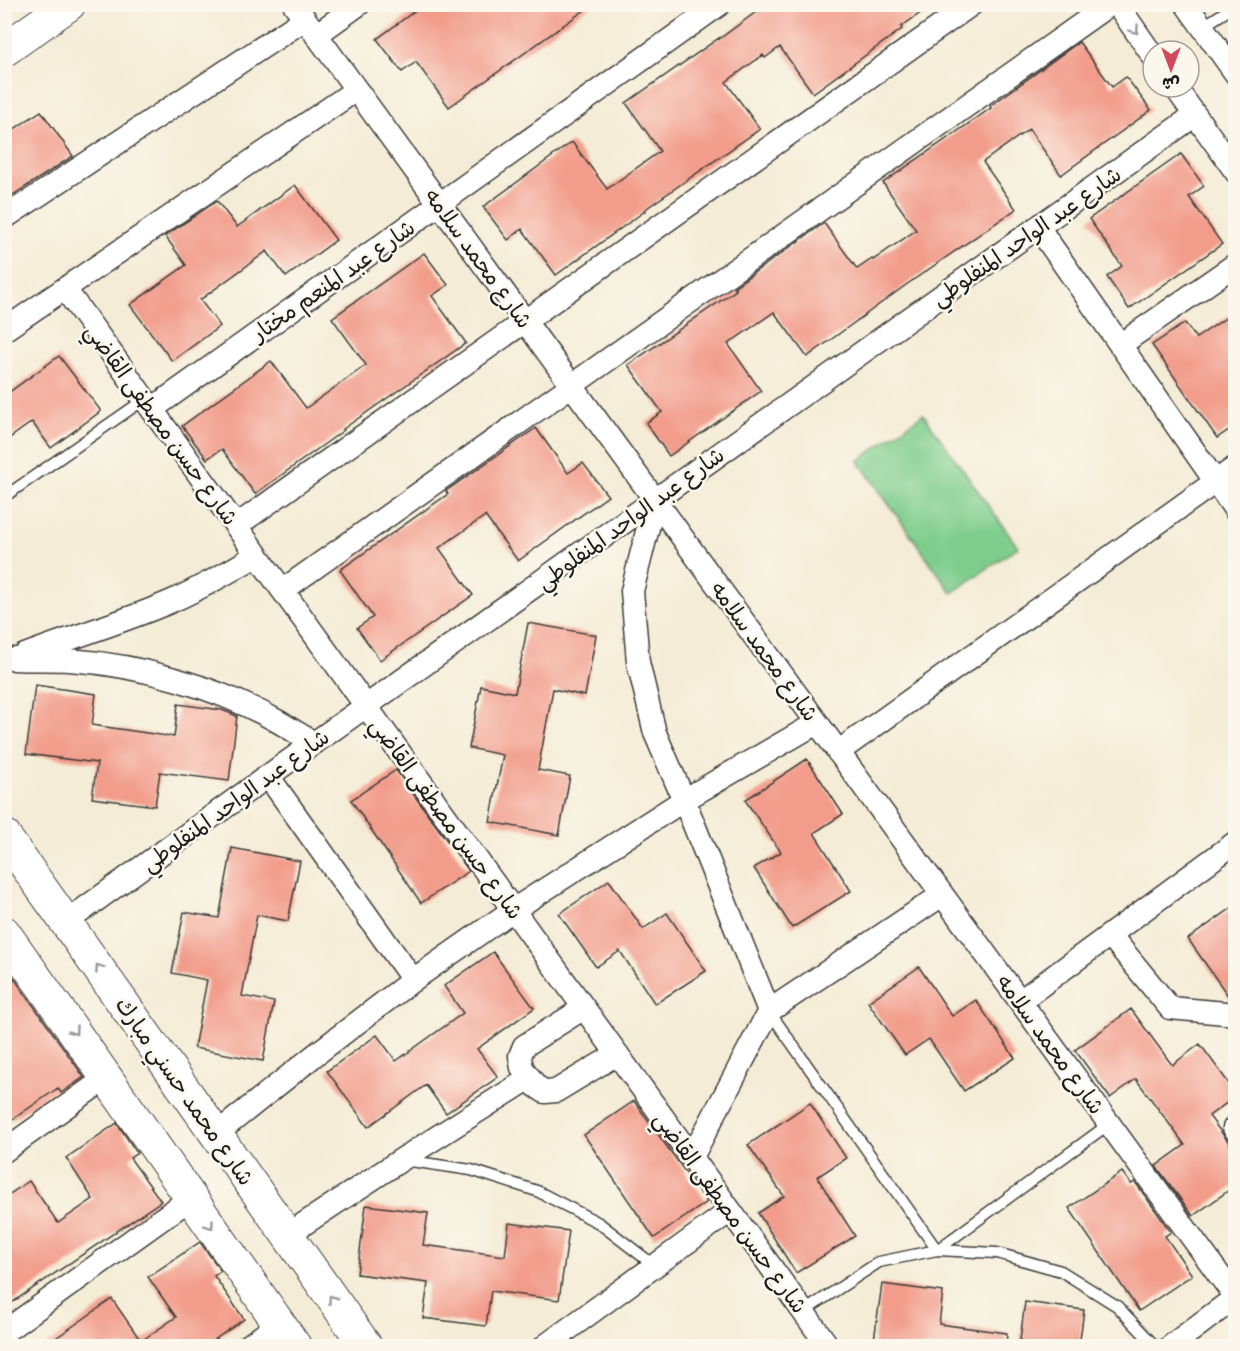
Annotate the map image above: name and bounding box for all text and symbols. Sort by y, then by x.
one-way arrow [1128,24,1139,35]
north arrow [1141,39,1201,99]
text: ش [1162,73,1180,95]
street label: شارع عبد الواحد المنفلوطي [925,159,1130,317]
street label: شارع محمد سلامه [417,182,540,335]
street label: شارع عبد المنعم مختار [244,212,422,351]
street label: شارع حسن مصطفى القاضي [74,317,246,534]
street label: شارع عبد الواحد المنفلوطي [530,440,733,600]
street label: شارع محمد سلامه [703,575,826,728]
street label: شارع حسن مصطفى القاضي [359,711,531,928]
street label: شارع عبد الواحد المنفلوطي [135,722,338,882]
one-way arrow [95,964,106,975]
street label: شارع محمد سلامه [989,968,1112,1121]
street label: شارع محمد حسني مبارك [105,991,261,1194]
one-way arrow [67,1025,78,1036]
street label: شارع حسن مصطفى القاضي [643,1105,815,1322]
one-way arrow [203,1219,214,1230]
one-way arrow [329,1294,340,1305]

